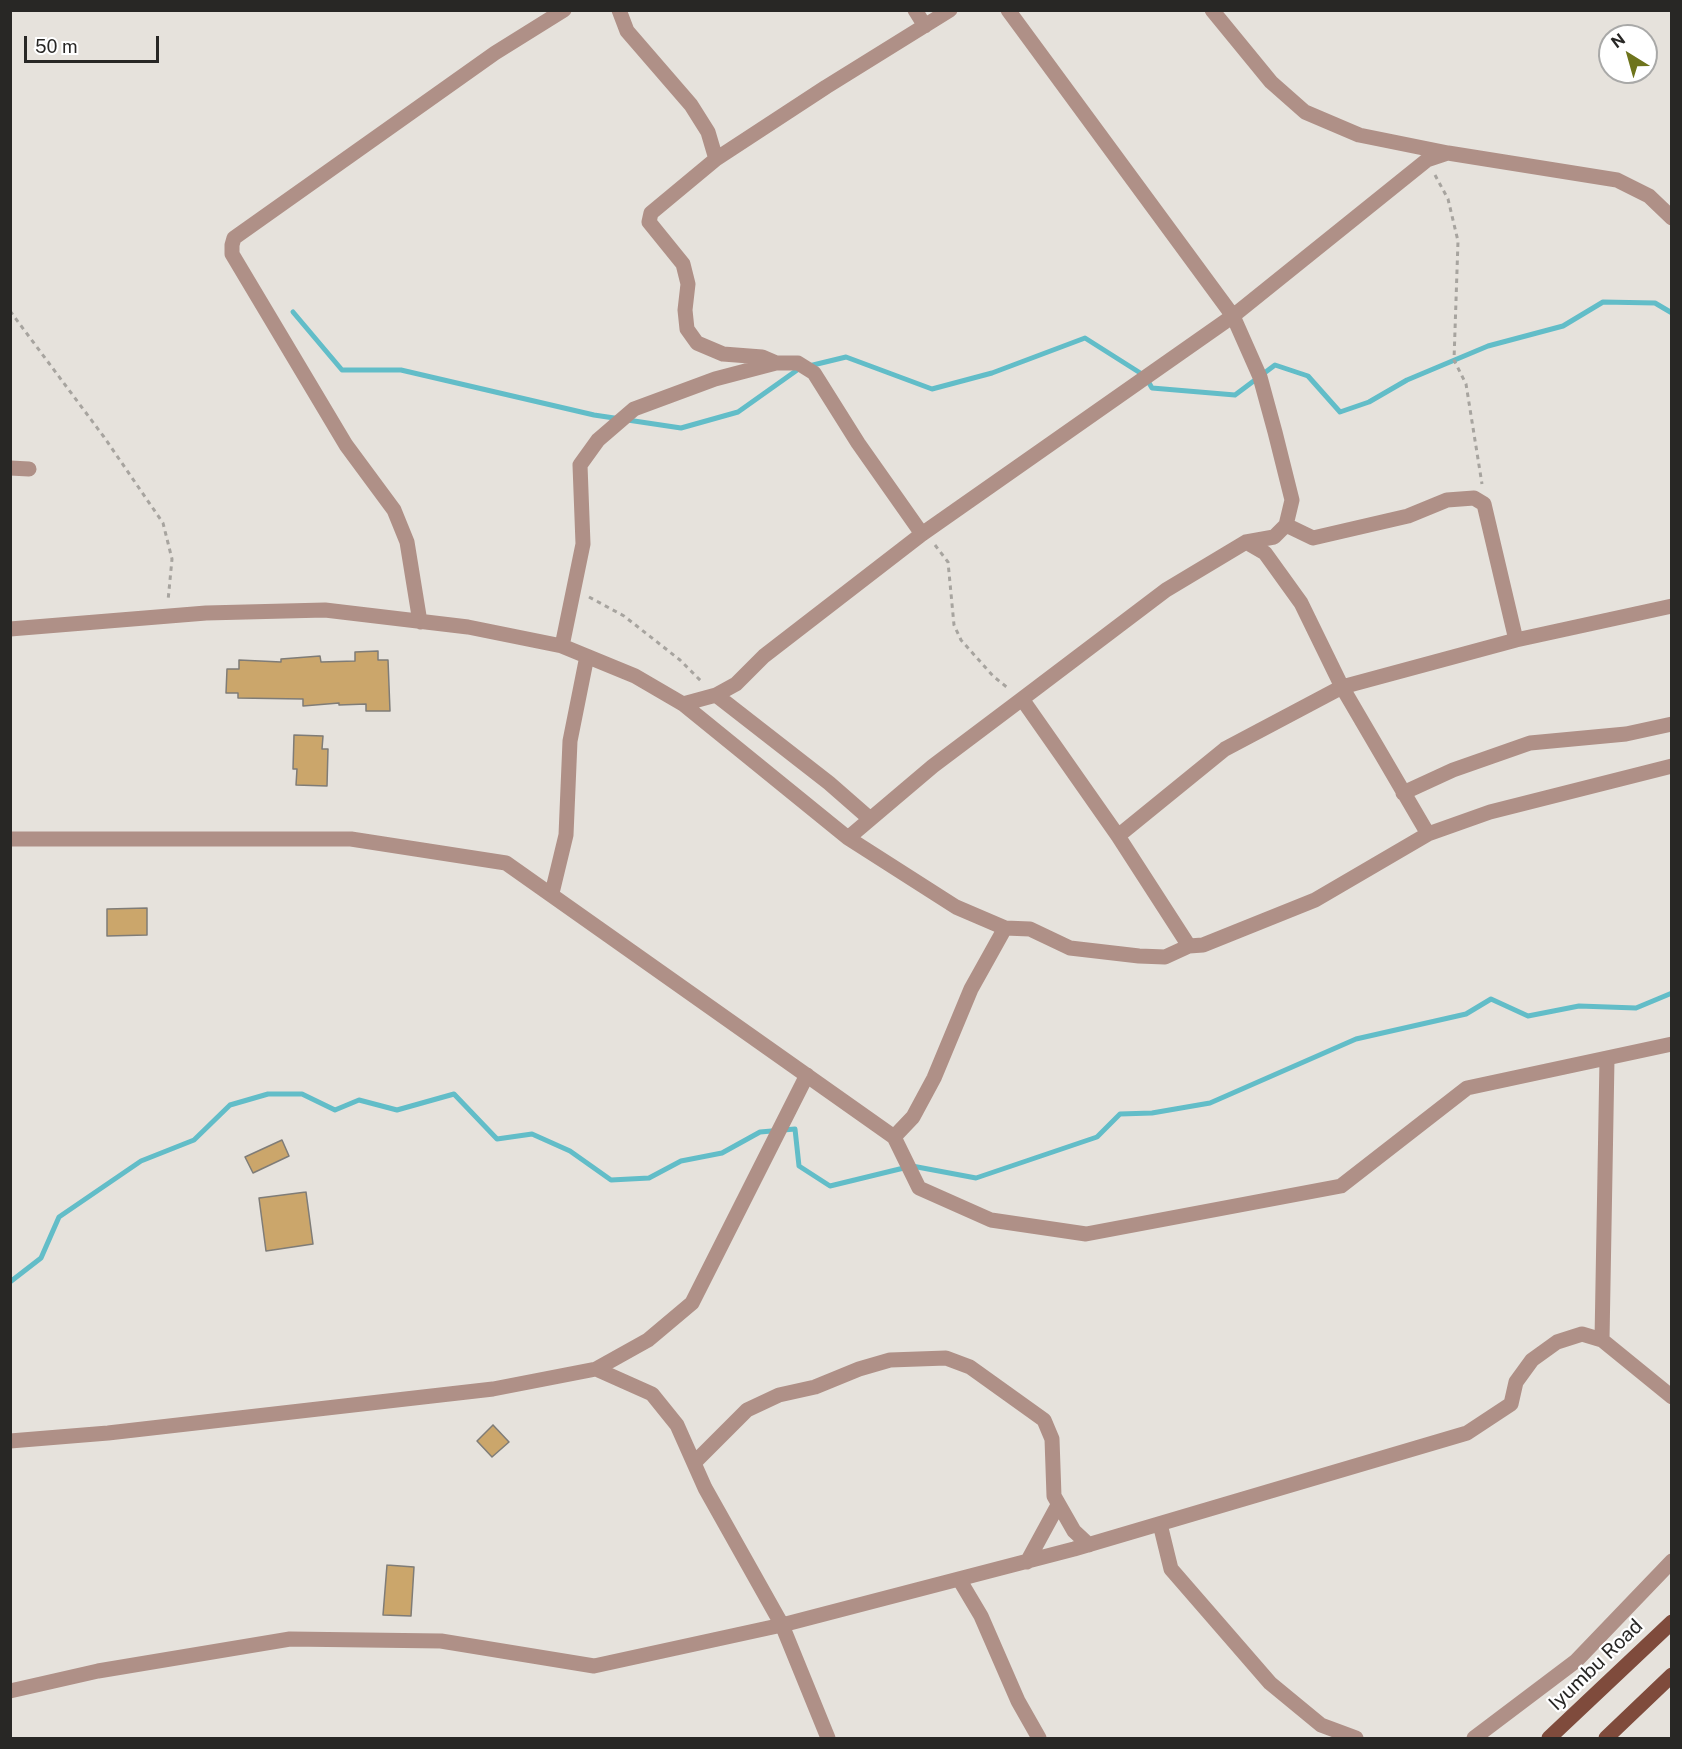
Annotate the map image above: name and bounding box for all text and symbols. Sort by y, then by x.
scale bar [27,24,162,62]
north arrow [1598,24,1658,84]
text: N [1607,29,1629,52]
text: 50 m [35,36,78,57]
street label: Iyumbu Road [1544,1614,1648,1716]

